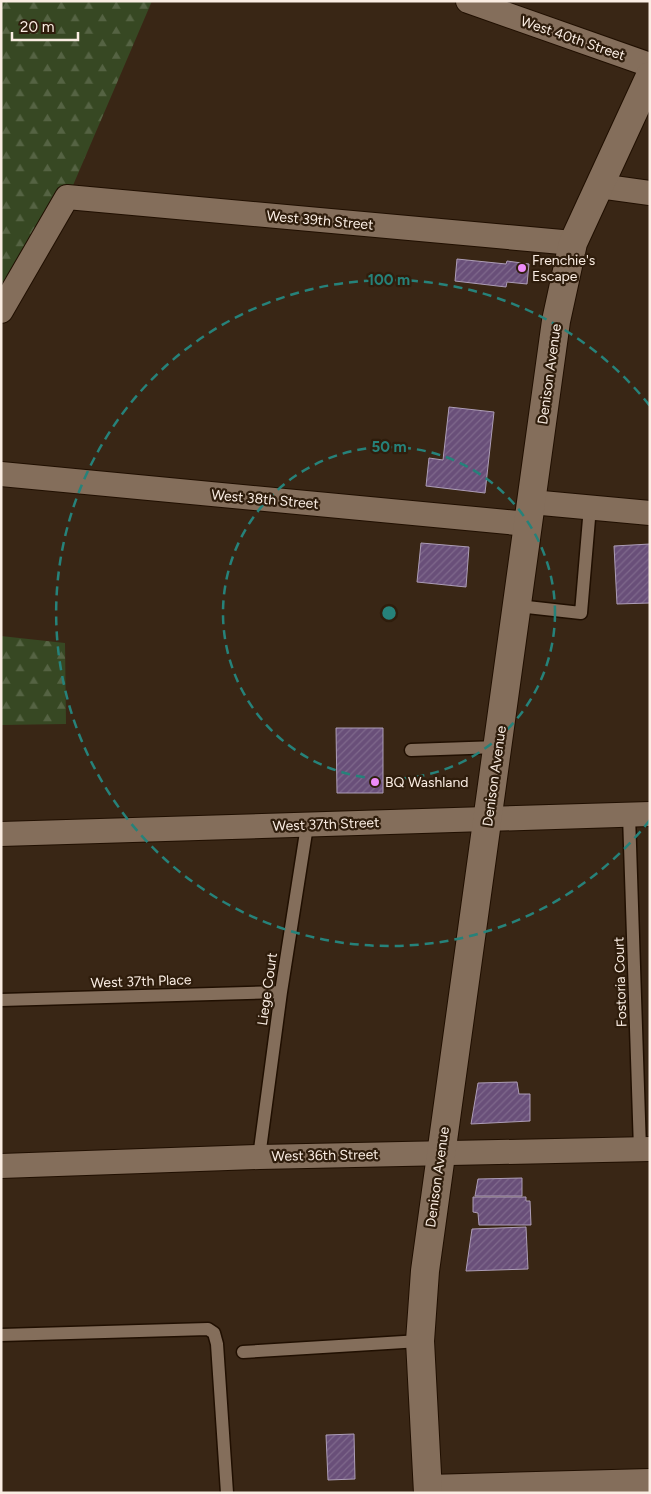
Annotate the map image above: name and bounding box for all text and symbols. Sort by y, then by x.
scale bar [12,10,79,42]
street label: West 40th Street [518,13,627,64]
text: 20 m [20,18,54,36]
street label: West 39th Street [266,207,374,234]
place label: Frenchie's Escape [532,252,595,285]
marker: Frenchie's Escape [516,262,528,274]
text: 100 m [368,271,410,289]
street label: Denison Avenue [534,322,565,426]
text: 50 m [371,438,407,456]
street label: West 38th Street [211,486,319,513]
centre of rings [380,604,398,622]
street label: Denison Avenue [479,724,510,828]
place label: BQ Washland [385,774,469,791]
marker: BQ Washland [369,776,381,788]
street label: West 37th Street [272,814,380,835]
street label: Fostoria Court [610,937,631,1027]
street label: Liege Court [254,951,281,1027]
street label: West 37th Place [90,971,192,992]
street label: Denison Avenue [422,1125,453,1229]
street label: West 36th Street [271,1146,379,1165]

